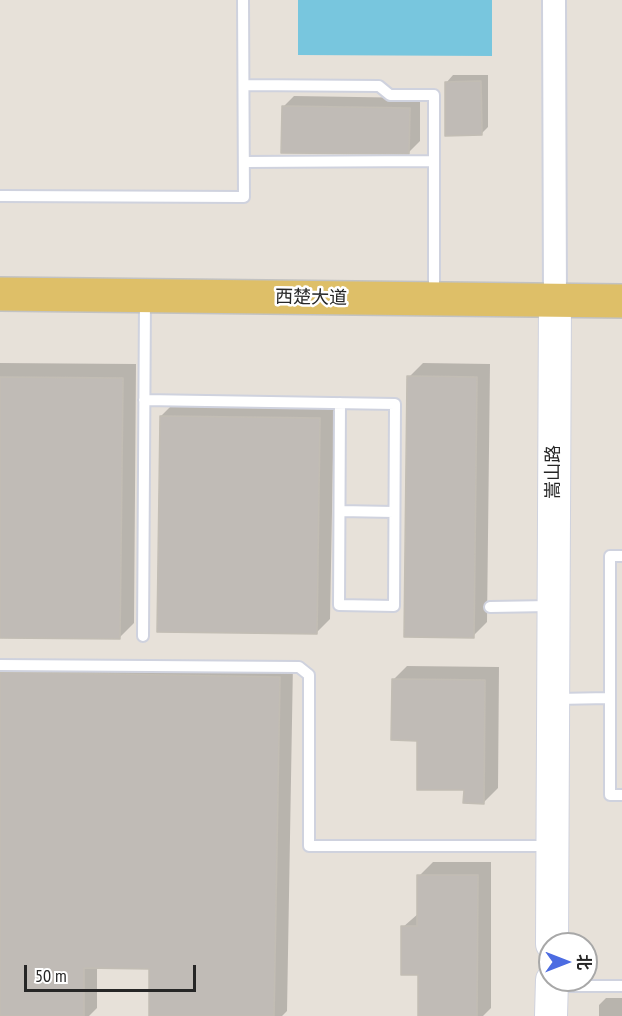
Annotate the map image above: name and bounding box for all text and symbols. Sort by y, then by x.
street label: 西楚大道 [275,287,347,309]
street label: 嵩山路 [543,445,565,499]
north arrow [538,932,598,992]
scale bar [27,953,200,991]
text: 北 [574,954,594,970]
text: 50 m [35,964,67,987]

